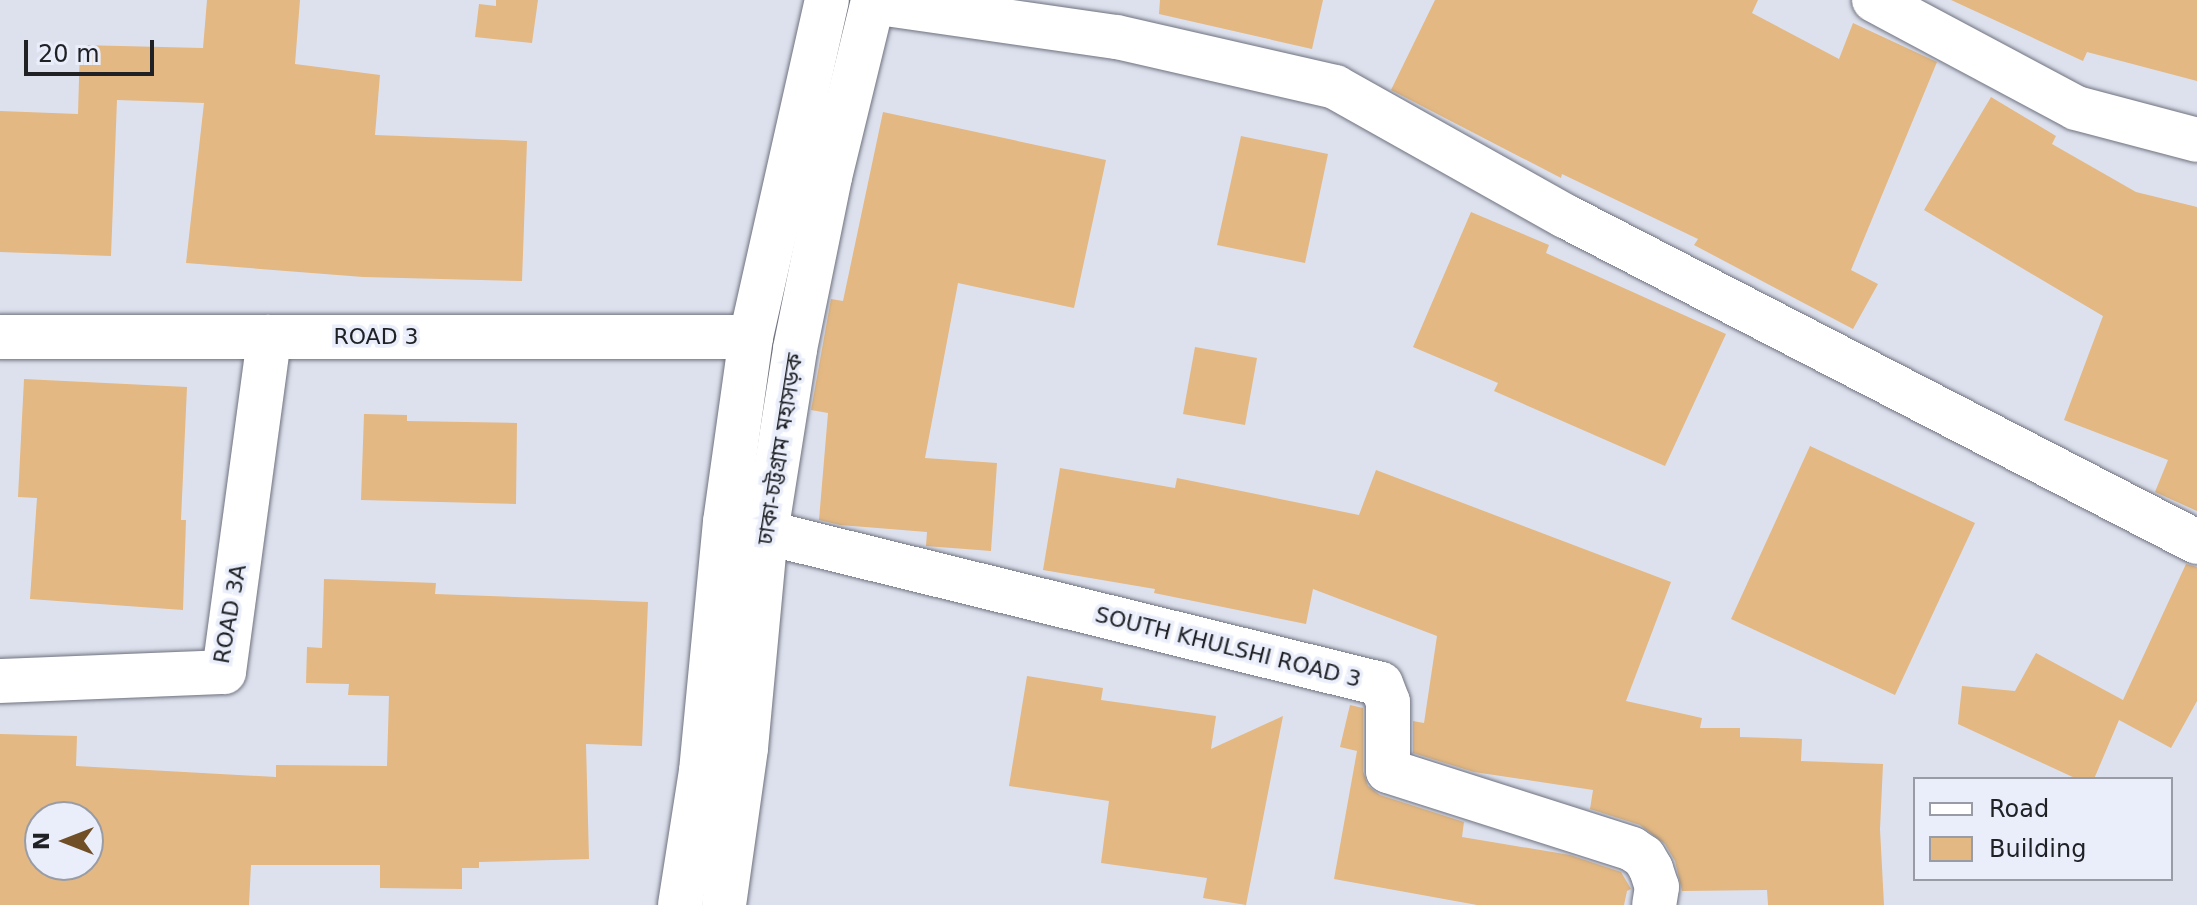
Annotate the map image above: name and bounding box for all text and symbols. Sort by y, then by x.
scale bar [28,24,158,74]
text: 20 m [38,40,100,68]
street label: ROAD 3 [333,324,419,350]
street label: ঢাকা-চট্টগ্রাম মহাসড়ক [752,351,808,547]
street label: ROAD 3A [208,562,252,666]
street label: SOUTH KHULSHI ROAD 3 [1092,601,1364,693]
legend [1913,777,2173,881]
text: Road [1989,795,2049,823]
north arrow [24,801,104,881]
text: N [29,832,54,850]
text: Building [1989,835,2086,863]

